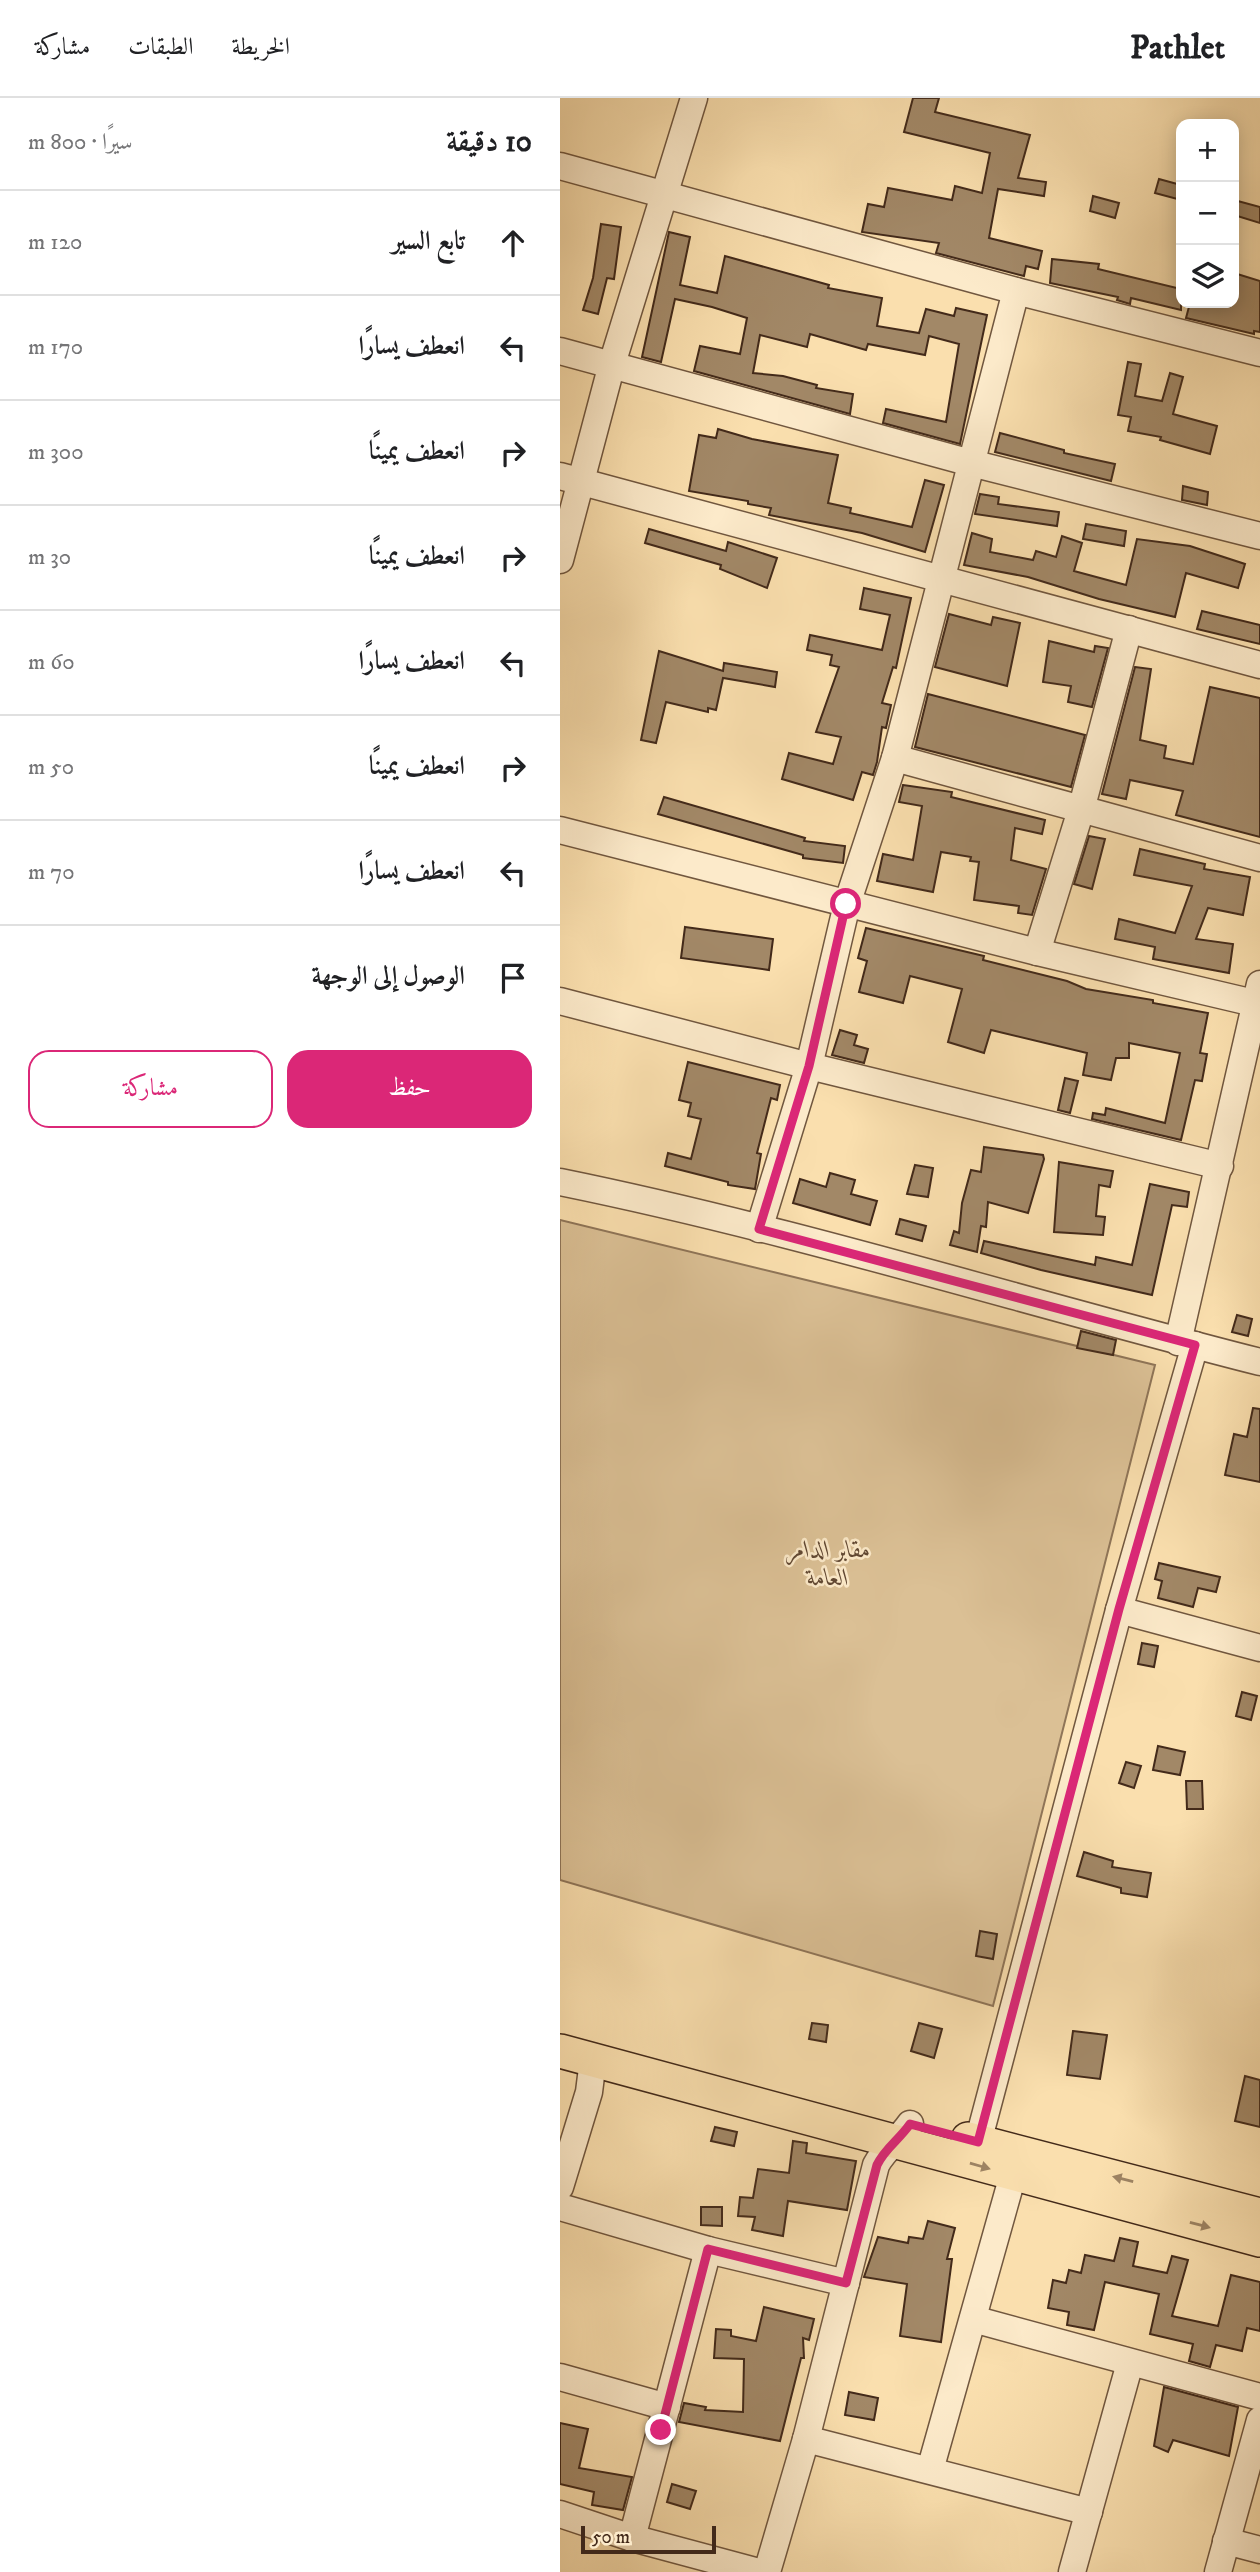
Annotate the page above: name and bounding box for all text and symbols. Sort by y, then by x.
text: Pathlet [1130,28,1225,69]
text: مشاركة [35,32,90,62]
text: الطبقات [128,32,194,62]
text: الخريطة [232,32,290,62]
map controls [1176,119,1239,308]
button: + [1176,119,1239,182]
text: 10 دقيقة [446,124,532,161]
text: سيرًا · 800 m [28,128,133,157]
button: − [1176,182,1239,245]
icon: ahead [494,224,532,262]
text: تابع السير [392,225,465,258]
text: 120 m [28,228,82,257]
button: layers [1176,245,1239,308]
icon: left [494,329,532,367]
text: انعطف يسارًا [358,330,465,363]
text: 170 m [28,333,83,362]
icon: right [494,434,532,472]
text: انعطف يمينًا [369,435,465,468]
text: 300 m [28,438,84,467]
icon: right [494,539,532,577]
text: انعطف يمينًا [369,540,465,573]
text: 30 m [28,543,71,572]
icon: left [494,644,532,682]
text: انعطف يسارًا [358,645,465,678]
text: 60 m [28,648,75,677]
icon: right [494,749,532,787]
text: انعطف يمينًا [369,750,465,783]
text: 50 m [28,753,74,782]
icon: left [494,854,532,892]
text: انعطف يسارًا [358,855,465,888]
text: 70 m [28,858,75,887]
route start [830,888,861,919]
icon: arrive [494,959,532,997]
text: الوصول إلى الوجهة [311,960,465,993]
button: مشاركة [28,1050,273,1128]
button: حفظ [287,1050,532,1128]
park label: مقابر الدامر العامة [785,1535,871,1593]
one-way arrow [970,2161,991,2171]
one-way arrow [1112,2173,1134,2184]
one-way arrow [1190,2220,1211,2230]
route end [645,2414,676,2445]
scale bar [581,2523,716,2555]
text: 50 m [592,2526,630,2549]

